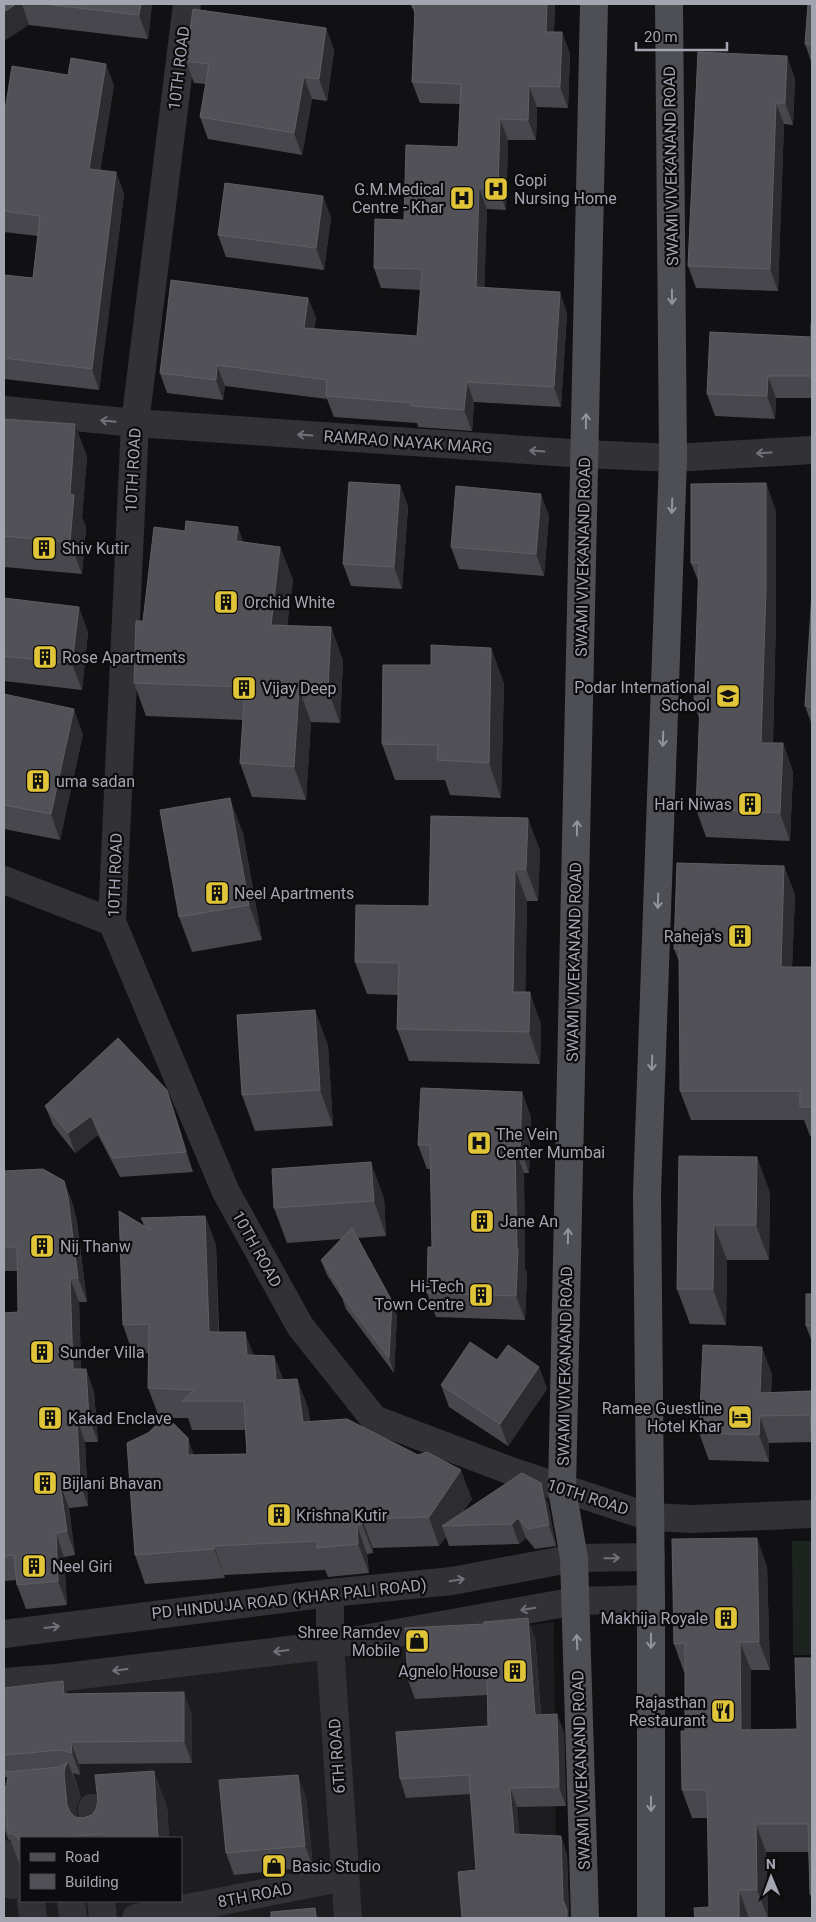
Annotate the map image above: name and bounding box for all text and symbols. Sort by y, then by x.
scale bar [636,20,727,52]
street label: 10TH ROAD [164,25,194,111]
text: 20 m [644,28,678,46]
street label: SWAMI VIVEKANAND ROAD [660,66,682,266]
place label: Gopi Nursing Home [514,171,617,208]
hospital icon: Gopi Nursing Home [483,176,509,202]
place label: G.M.Medical Centre - Khar [352,180,445,217]
hospital icon: G.M.Medical Centre - Khar [449,185,475,211]
one-way arrow [667,289,677,305]
one-way arrow [581,413,591,430]
one-way arrow [100,416,116,426]
street label: 10TH ROAD [121,427,145,513]
street label: RAMRAO NAYAK MARG [323,427,493,457]
one-way arrow [297,430,313,440]
one-way arrow [529,446,545,455]
one-way arrow [756,448,772,457]
street label: SWAMI VIVEKANAND ROAD [572,457,594,657]
one-way arrow [667,498,676,514]
building icon: Shiv Kutir [31,535,57,561]
place label: Shiv Kutir [62,539,130,558]
building icon: Orchid White [213,589,239,615]
place label: Orchid White [244,593,335,612]
building icon: Rose Apartments [32,644,58,670]
place label: Rose Apartments [62,648,186,667]
building icon: Vijay Deep [231,675,257,701]
place label: Podar International School [574,678,710,715]
place label: Vijay Deep [262,679,337,698]
school or university icon: Podar International School [715,683,741,709]
one-way arrow [659,730,668,746]
building icon: uma sadan [25,768,51,794]
place label: uma sadan [56,772,135,791]
building icon: Hari Niwas [737,791,763,817]
place label: Hari Niwas [654,795,732,814]
one-way arrow [572,821,582,837]
street label: 10TH ROAD [104,832,126,918]
street label: SWAMI VIVEKANAND ROAD [563,862,585,1062]
building icon: Neel Apartments [204,880,230,906]
place label: Neel Apartments [234,884,354,903]
one-way arrow [653,893,662,909]
building icon: Raheja's [727,923,753,949]
place label: Raheja's [664,927,722,946]
one-way arrow [647,1055,656,1071]
place label: The Vein Center Mumbai [496,1125,605,1162]
hospital icon: The Vein Center Mumbai [466,1130,492,1156]
street label: 10TH ROAD [228,1207,286,1291]
building icon: Jane An [469,1208,495,1234]
place label: Jane An [500,1212,558,1231]
one-way arrow [563,1228,573,1244]
building icon: Nij Thanw [29,1233,55,1259]
place label: Nij Thanw [60,1237,131,1256]
street label: SWAMI VIVEKANAND ROAD [554,1266,576,1466]
place label: Hi-Tech Town Centre [375,1277,464,1314]
building icon: Hi-Tech Town Centre [468,1282,494,1308]
building icon: Sunder Villa [29,1339,55,1365]
place label: Sunder Villa [60,1343,145,1362]
place label: Ramee Guestline Hotel Khar [602,1399,723,1436]
hotel icon: Ramee Guestline Hotel Khar [727,1404,753,1430]
building icon: Kakad Enclave [37,1405,63,1431]
place label: Kakad Enclave [68,1409,171,1428]
building icon: Bijlani Bhavan [32,1470,58,1496]
place label: Bijlani Bhavan [62,1474,162,1493]
street label: 10TH ROAD [545,1475,631,1519]
building icon: Krishna Kutir [266,1502,292,1528]
place label: Krishna Kutir [296,1506,388,1525]
building icon: Neel Giri [21,1553,47,1579]
one-way arrow [604,1553,620,1563]
place label: Neel Giri [52,1557,112,1576]
street label: PD HINDUJA ROAD (KHAR PALI ROAD) [151,1575,427,1623]
one-way arrow [448,1575,464,1585]
one-way arrow [520,1605,536,1615]
building icon: Makhija Royale [713,1605,739,1631]
place label: Makhija Royale [601,1609,708,1628]
one-way arrow [44,1622,60,1632]
place label: Shree Ramdev Mobile [298,1623,400,1660]
shop icon: Shree Ramdev Mobile [404,1628,430,1654]
one-way arrow [646,1632,656,1649]
one-way arrow [572,1634,582,1650]
one-way arrow [273,1646,289,1656]
building icon: Agnelo House [502,1658,528,1684]
place label: Agnelo House [398,1662,498,1681]
one-way arrow [112,1665,128,1675]
street label: SWAMI VIVEKANAND ROAD [568,1670,594,1870]
place label: Rajasthan Restaurant [629,1693,706,1730]
restaurant icon: Rajasthan Restaurant [710,1698,736,1724]
street label: 6TH ROAD [325,1718,349,1794]
one-way arrow [646,1795,656,1811]
legend [20,1837,182,1902]
text: Road [65,1848,99,1866]
north arrow [746,1852,796,1902]
shop icon: Basic Studio [261,1853,287,1879]
text: N [766,1856,776,1872]
place label: Basic Studio [292,1857,381,1876]
text: Building [65,1873,119,1891]
street label: 8TH ROAD [216,1878,294,1912]

